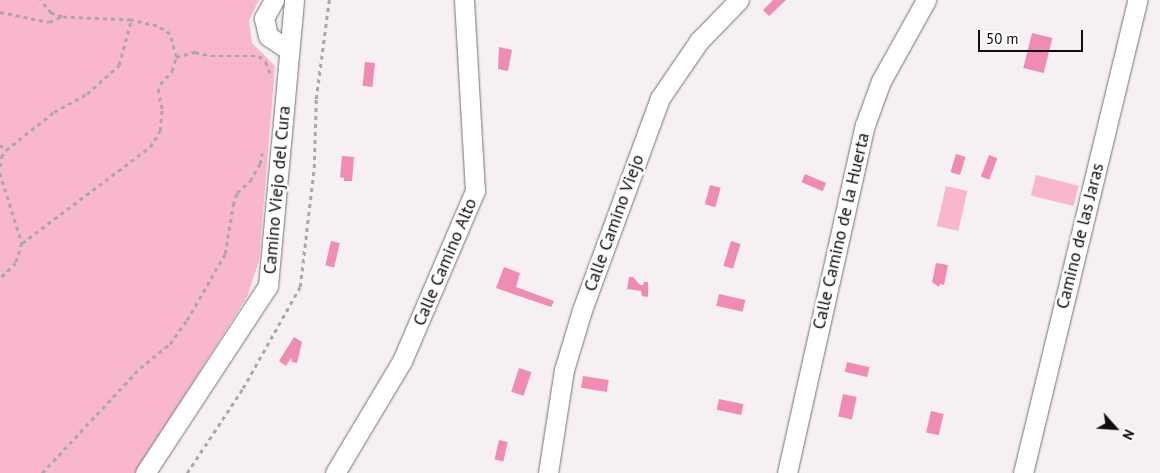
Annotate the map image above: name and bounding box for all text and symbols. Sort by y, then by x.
scale bar [980,20,1085,52]
text: 50 m [986,29,1019,48]
street label: Camino Viejo del Cura [259,105,295,275]
street label: Calle Camino de la Huerta [808,131,874,331]
street label: Calle Camino Viejo [579,151,649,295]
street label: Camino de las Jaras [1051,161,1109,311]
street label: Calle Camino Alto [408,195,482,329]
north arrow [1090,403,1140,453]
text: N [1118,426,1139,443]

